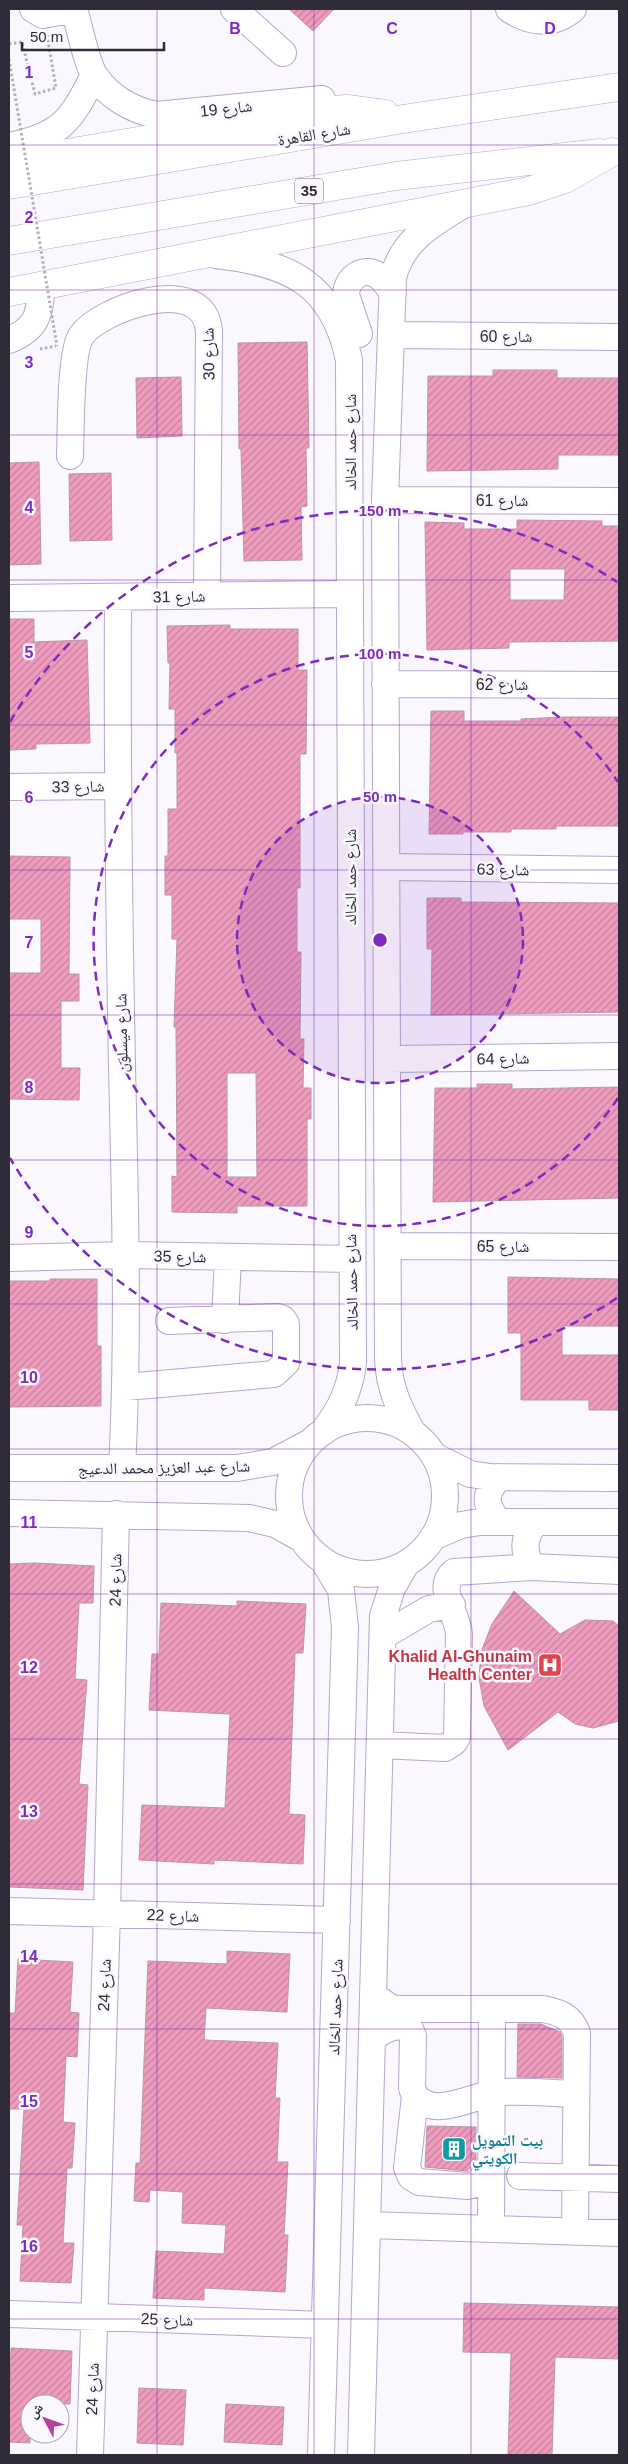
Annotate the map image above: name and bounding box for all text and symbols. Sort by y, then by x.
scale bar [22,20,165,52]
text: B [229,20,241,37]
text: C [386,20,398,37]
text: D [544,20,556,37]
text: 50 m [30,28,63,45]
text: 1 [25,64,34,81]
street label: شارع 19 [199,97,253,122]
street label: شارع القاهرة [276,120,352,151]
road number: 35 [295,178,323,204]
text: 2 [25,209,34,226]
street label: شارع 30 [200,327,219,380]
street label: شارع 60 [480,328,532,347]
text: 3 [25,354,34,371]
street label: شارع حمد الخالد [342,394,361,490]
street label: شارع 61 [476,492,528,511]
text: 4 [25,499,34,516]
text: 150 m [359,502,401,519]
street label: شارع 31 [153,588,206,607]
text: 5 [25,644,34,661]
text: 100 m [359,645,401,662]
street label: شارع 62 [476,676,528,695]
street label: شارع 33 [52,778,105,797]
text: 50 m [363,788,397,805]
text: 6 [25,789,34,806]
street label: شارع حمد الخالد [342,829,361,925]
street label: شارع 63 [476,861,529,880]
centre of rings [371,931,389,949]
text: 7 [25,934,34,951]
street label: شارع ميسلون [112,993,133,1073]
street label: شارع 64 [477,1050,530,1069]
text: 8 [25,1079,34,1096]
text: 9 [25,1224,34,1241]
street label: شارع حمد الخالد [342,1234,363,1330]
street label: شارع 65 [477,1238,529,1257]
street label: شارع 35 [153,1248,206,1267]
text: 10 [20,1369,38,1386]
street label: شارع عبد العزيز محمد الدعيج [78,1457,250,1480]
text: 11 [21,1514,38,1531]
street label: شارع 24 [107,1554,126,1607]
place label: Khalid Al-Ghunaim Health Center [389,1648,532,1683]
hospital icon: Khalid Al-Ghunaim Health Center [537,1652,563,1678]
text: 12 [20,1659,38,1676]
text: 13 [20,1803,38,1820]
street label: شارع 22 [146,1906,200,1927]
text: 14 [20,1948,38,1965]
street label: شارع 24 [95,1958,116,2012]
street label: شارع حمد الخالد [325,1958,348,2056]
text: 15 [20,2093,38,2110]
place label: بيت التمويل الكويتي [472,2132,543,2171]
building icon: بيت التمويل الكويتي [441,2136,467,2162]
text: 16 [20,2238,38,2255]
street label: شارع 25 [140,2310,194,2331]
street label: شارع 24 [83,2362,104,2416]
north arrow [20,2394,70,2444]
text: ش [24,2400,47,2422]

